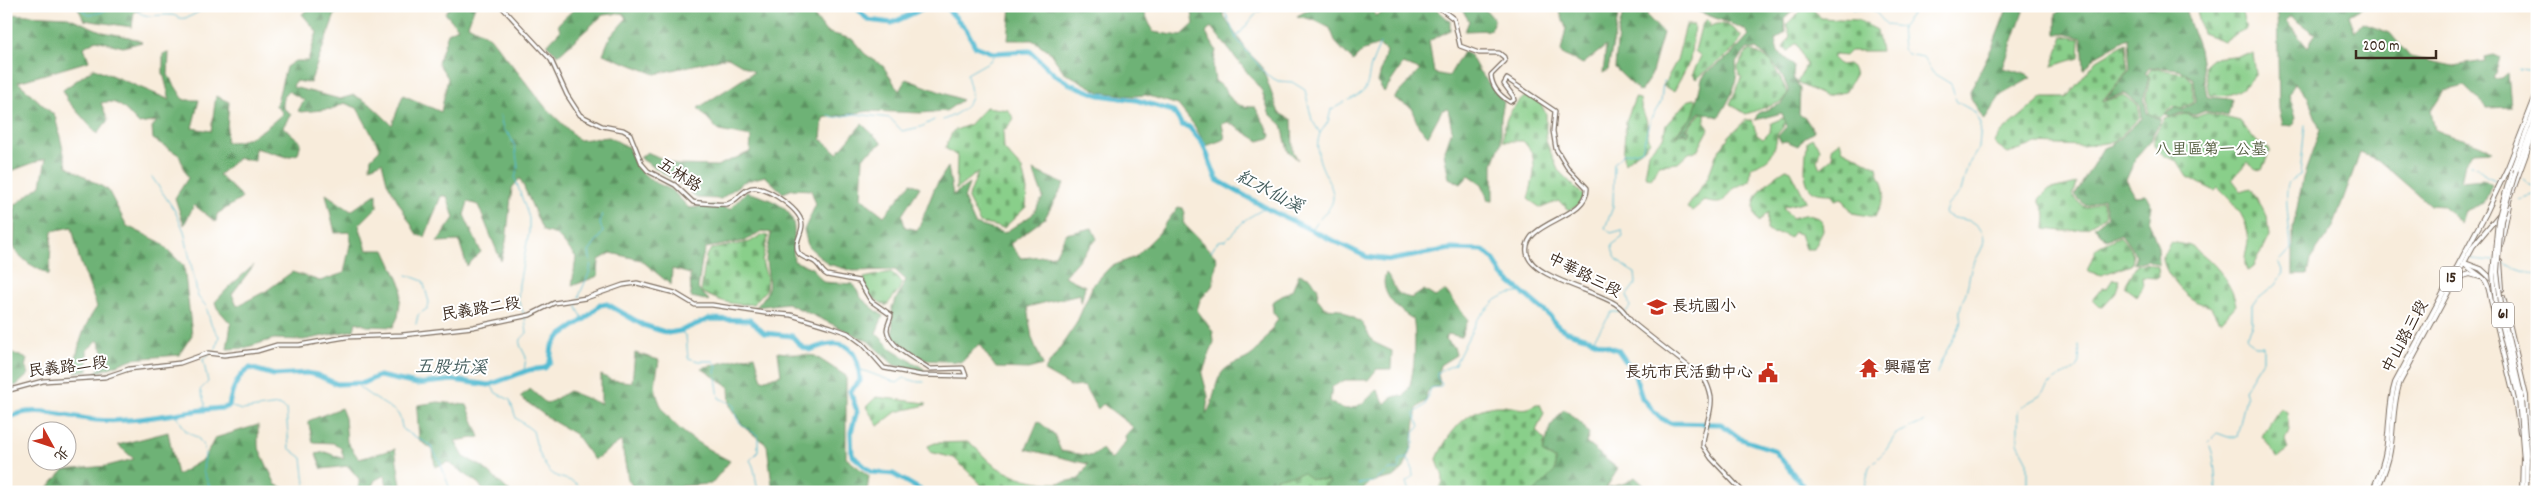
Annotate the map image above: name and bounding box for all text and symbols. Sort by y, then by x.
scale bar [2356,28,2436,60]
text: 200 m [2363,36,2400,58]
park label: 八里區第一公墓 [2155,139,2267,162]
street label: 五林路 [653,153,705,199]
water label: 紅水仙溪 [1231,165,1308,221]
street label: 中華路三段 [1543,248,1625,304]
road number: 15 [2440,266,2462,292]
street label: 民義路二段 [440,292,522,328]
school or university icon: 長坑國小 [1646,296,1668,318]
place label: 長坑國小 [1672,296,1736,319]
street label: 中山路三段 [2377,296,2435,378]
road number: 61 [2492,302,2514,328]
street label: 民義路二段 [27,352,109,384]
water label: 五股坑溪 [415,356,488,382]
temple icon: 興福宮 [1858,357,1880,379]
place label: 興福宮 [1884,357,1932,380]
place label: 長坑市民活動中心 [1625,362,1753,385]
public building icon: 長坑市民活動中心 [1757,362,1779,384]
north arrow [28,420,78,470]
text: 北 [48,441,73,465]

